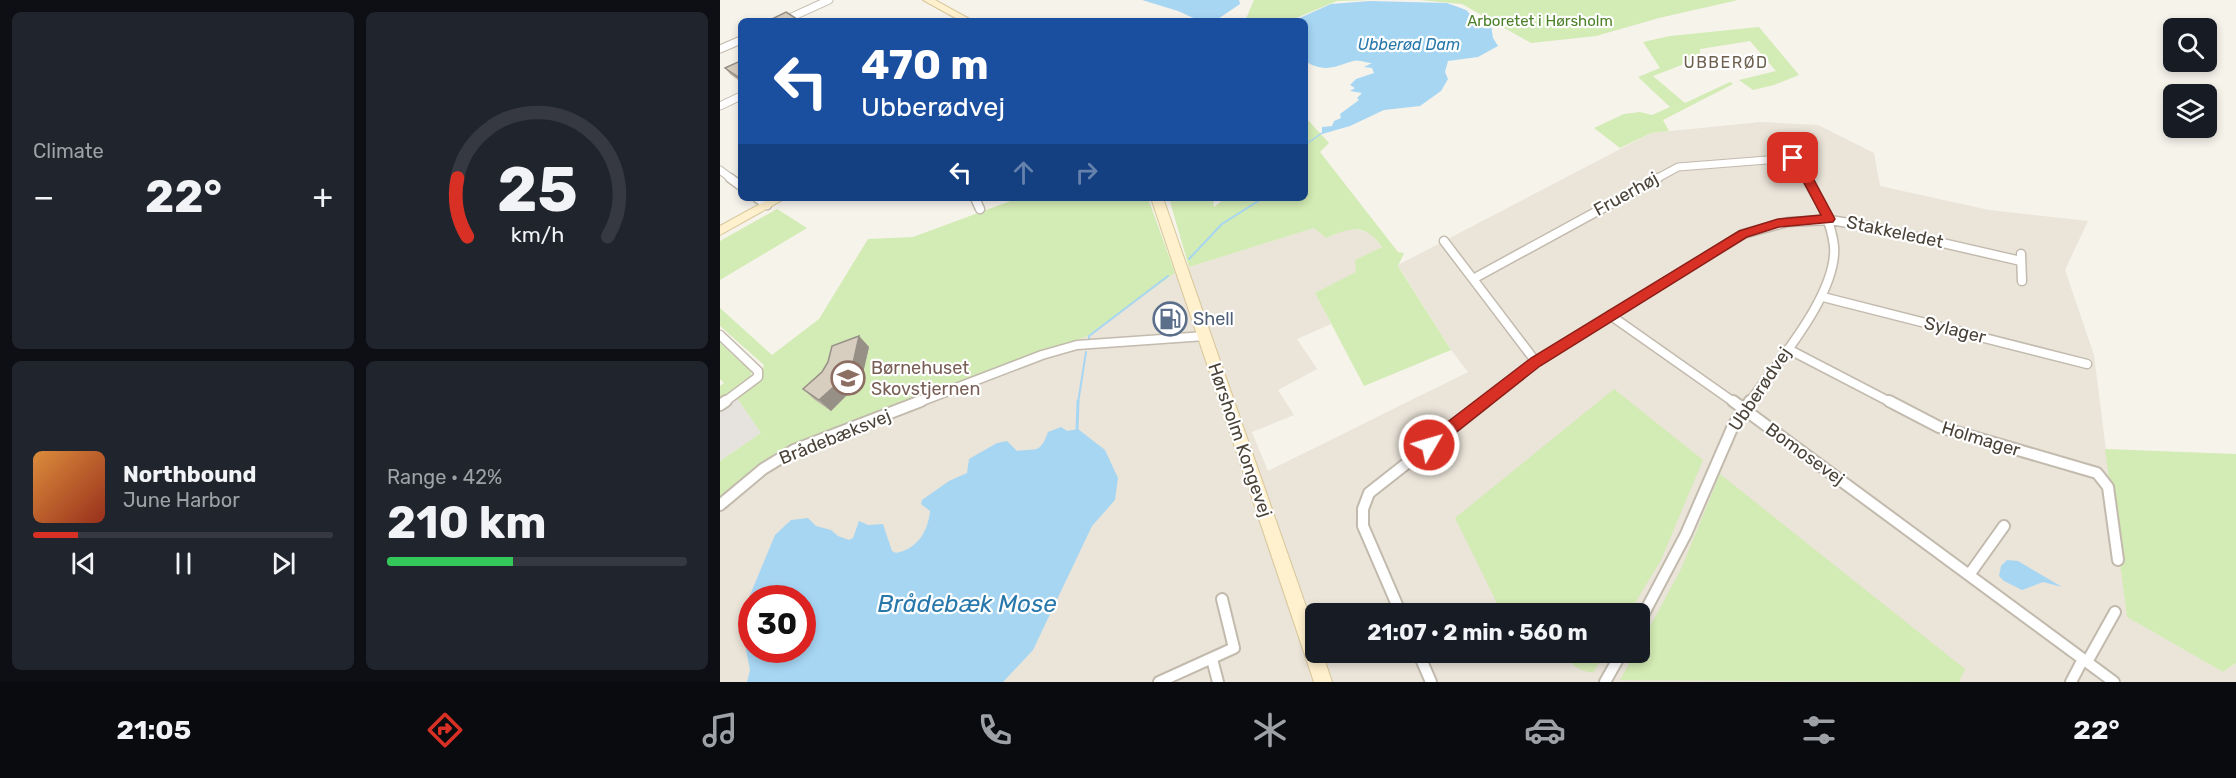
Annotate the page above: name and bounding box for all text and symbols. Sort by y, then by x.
park label: Arboretet i Hørsholm [1467,12,1613,30]
map controls [2163,18,2217,138]
button: search [2163,18,2217,72]
water label: Ubberød Dam [1358,35,1460,54]
text: 470 m [861,40,989,90]
icon: left [762,42,840,120]
district label: UBBERØD [1683,53,1769,72]
button: layers [2163,84,2217,138]
text: Ubberødvej [861,91,1005,123]
pin [1767,132,1818,183]
text: Climate [33,139,104,163]
icon: arrive [1776,141,1809,174]
text: 25 [497,153,577,227]
icon: left [944,156,977,189]
icon: ahead [1007,156,1040,189]
icon: right [1070,156,1103,189]
street label: Fruerhøj [1590,167,1662,221]
text: 22° [145,170,222,223]
text: − [33,177,54,216]
text: + [312,177,333,216]
street label: Stakkeledet [1844,211,1946,253]
text: km/h [510,223,564,248]
fuel station icon: Shell [1152,301,1188,337]
place label: Shell [1193,308,1234,330]
street label: Sylager [1922,312,1988,348]
street label: Ubberødvej [1724,343,1796,435]
place label: Børnehuset Skovstjernen [871,357,980,400]
school or university icon: Børnehuset Skovstjernen [830,360,866,396]
street label: Hørsholm Kongevej [1203,360,1277,520]
street label: Brådebæksvej [776,405,894,469]
position arrow [1397,413,1461,477]
street label: Holmager [1939,417,2023,461]
street label: Bomosevej [1761,418,1849,490]
text: Northbound [123,461,256,488]
text: Range · 42% [387,465,502,489]
text: June Harbor [123,488,240,512]
text: 210 km [387,496,546,549]
icon: previous [67,547,100,580]
icon: pause [167,547,200,580]
icon: next [267,547,300,580]
speed limit sign: 30 [738,585,816,663]
water label: Brådebæk Mose [877,590,1057,618]
text: 21:07 · 2 min · 560 m [1367,619,1588,646]
icon: directions [424,709,466,751]
icon: music [699,709,741,751]
icon: phone [974,709,1016,751]
icon: climate [1249,709,1291,751]
icon: car [1524,709,1566,751]
icon: filters [1798,709,1840,751]
text: 21:05 [116,714,191,746]
text: 22° [2073,714,2120,746]

